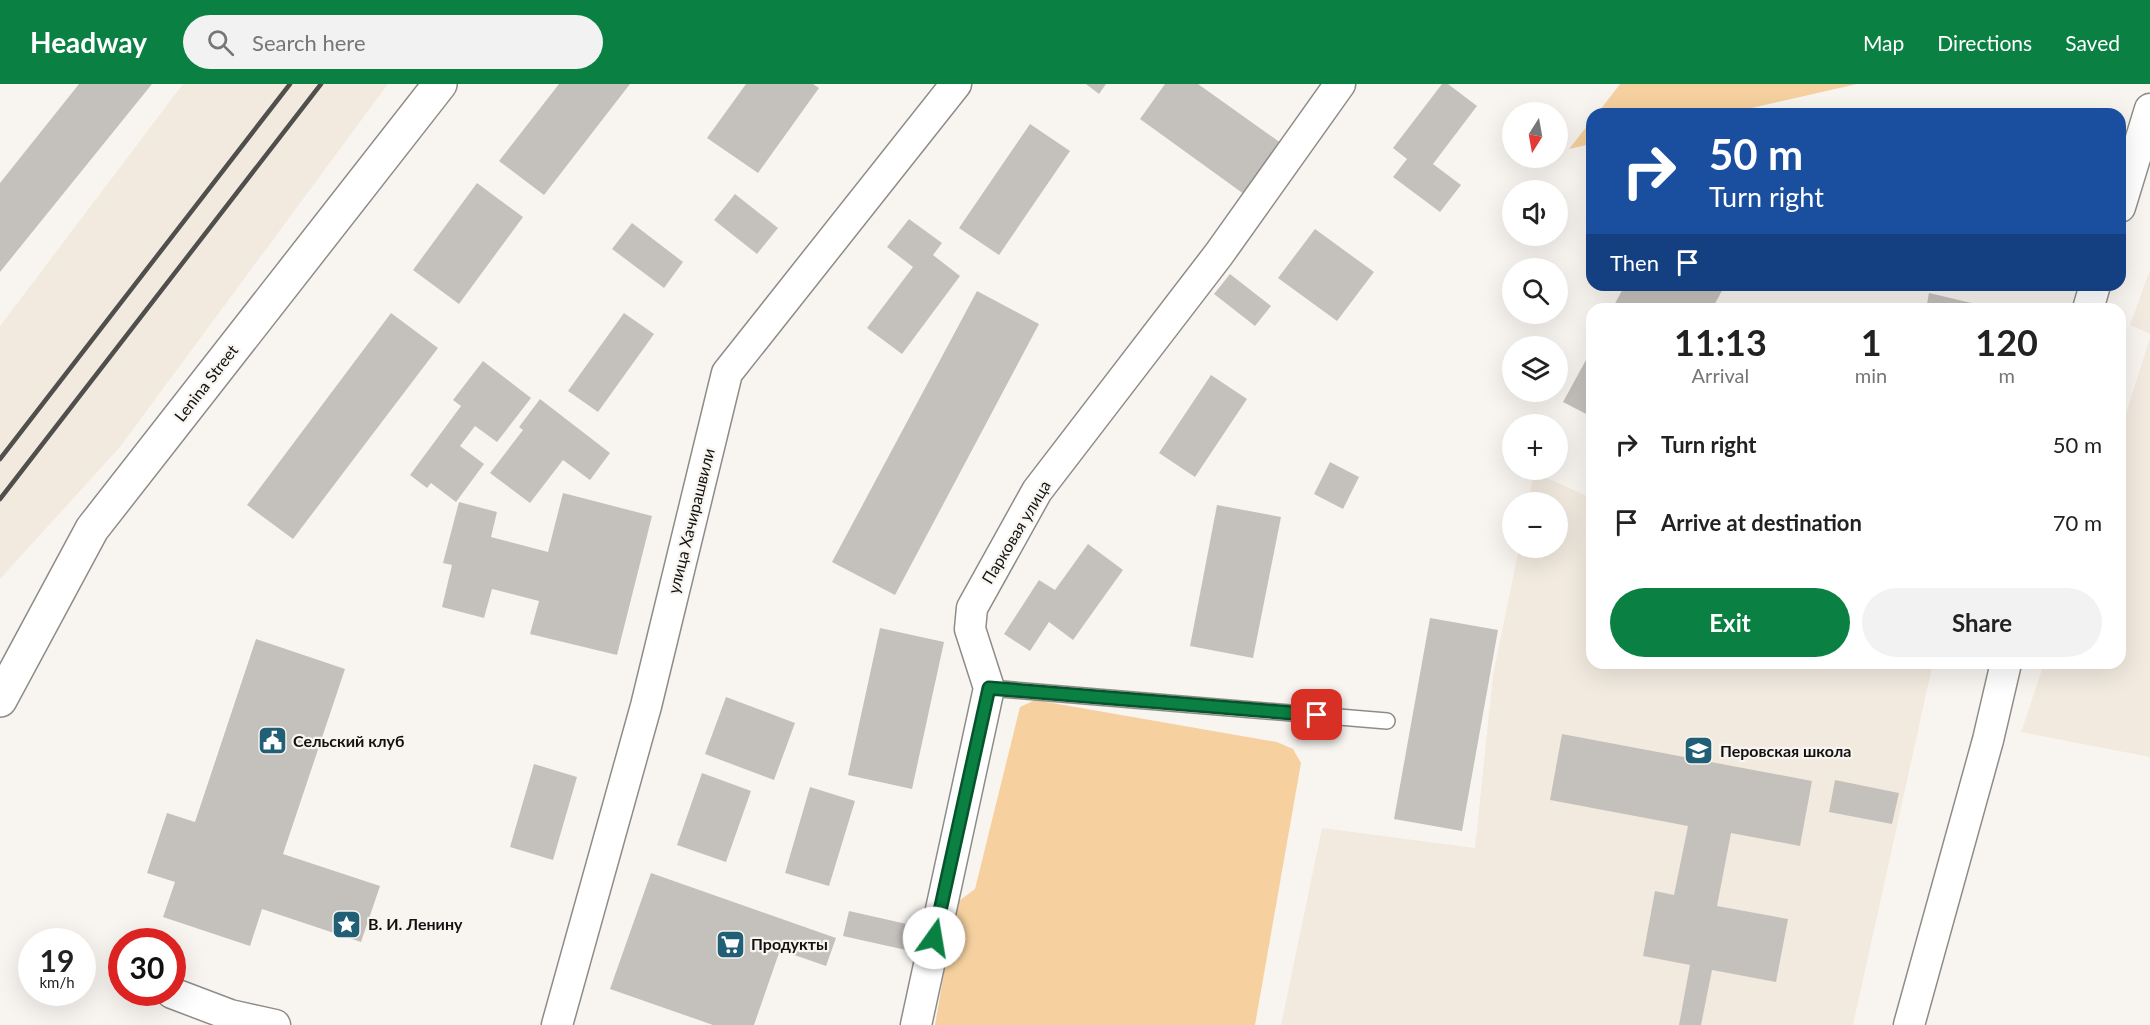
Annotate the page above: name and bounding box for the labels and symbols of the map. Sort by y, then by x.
north arrow [1502,102,1568,168]
street label: Lenina Street [170,340,242,425]
street label: улица Хачирашвили [663,446,718,596]
street label: Парковая улица [977,477,1054,587]
pin [1291,689,1342,740]
public building icon: Сельский клуб [256,725,288,757]
place label: Сельский клуб [293,731,404,750]
school or university icon: Перовская школа [1683,735,1715,767]
place label: Перовская школа [1720,741,1851,760]
position arrow [902,906,966,970]
place icon: В. И. Ленину [331,908,363,940]
place label: В. И. Ленину [368,914,463,933]
speed limit sign: 30 [108,928,186,1006]
supermarket icon: Продукты [714,928,746,960]
place label: Продукты [751,934,828,953]

